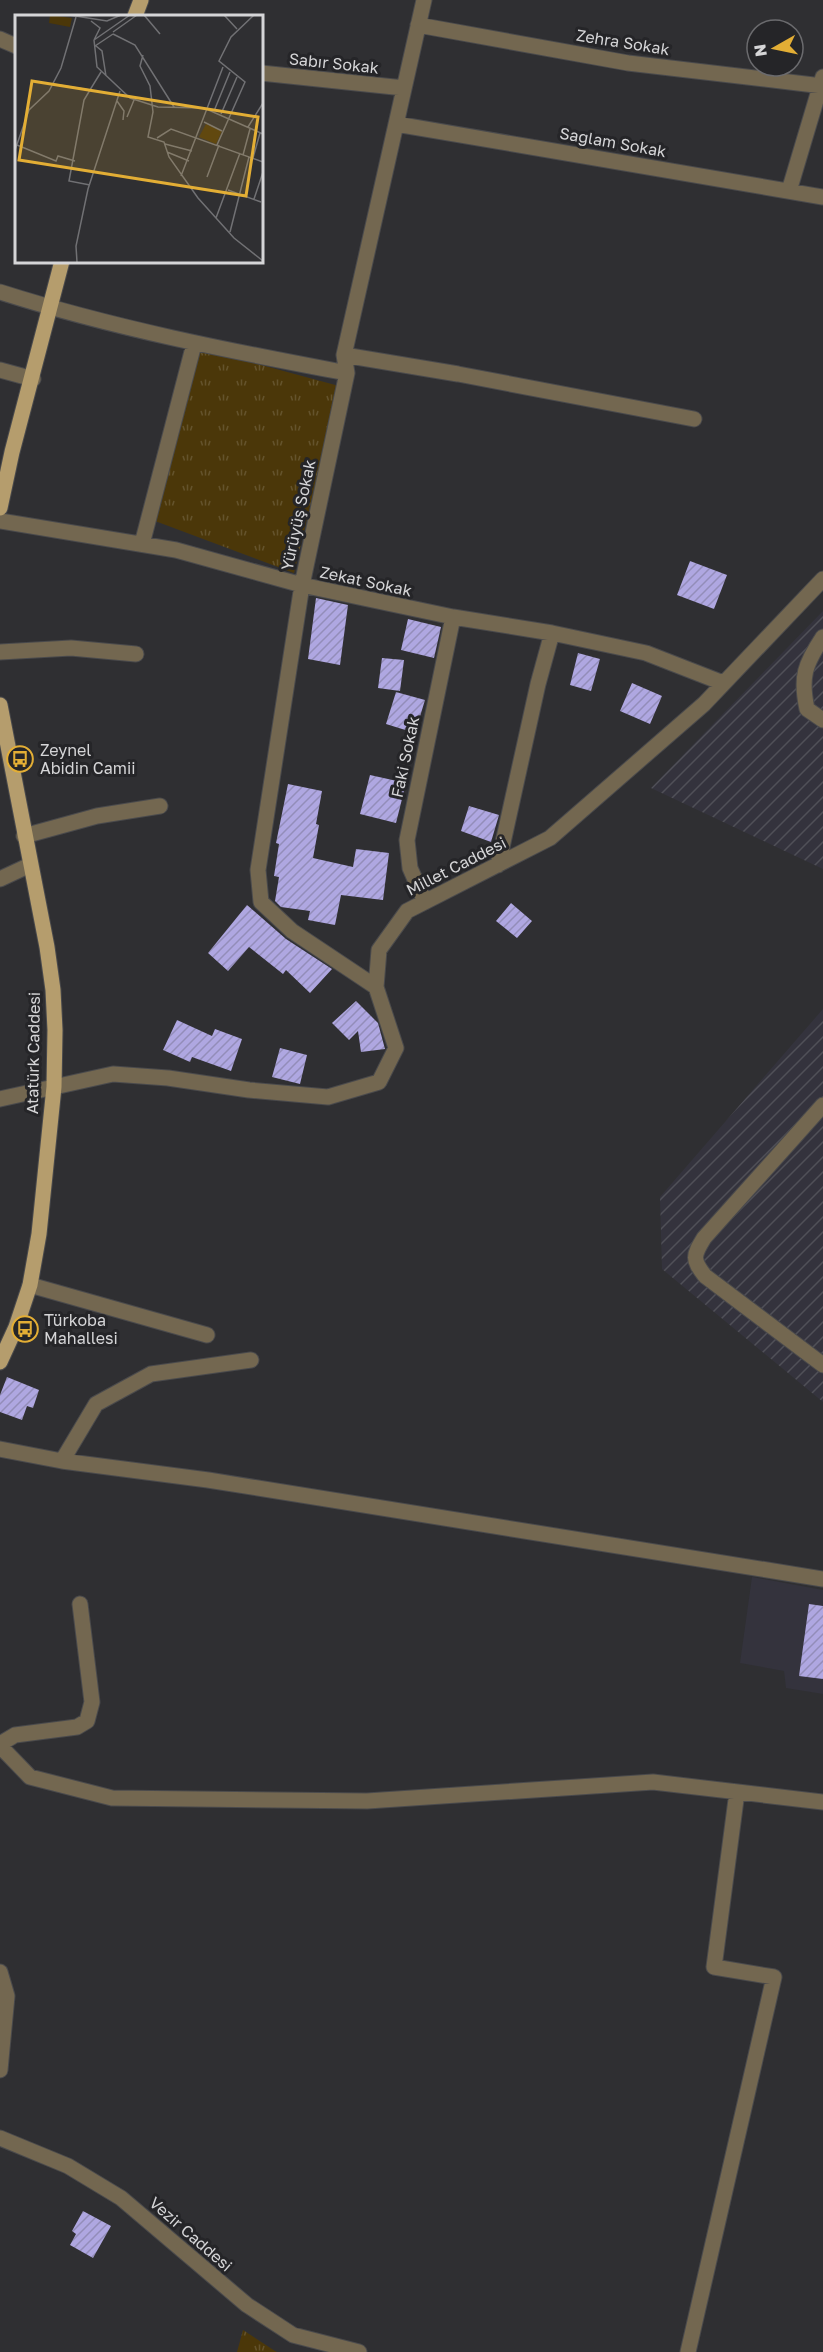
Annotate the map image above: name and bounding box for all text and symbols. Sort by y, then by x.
inset map [15,15,262,262]
north arrow [745,18,805,78]
street label: Zehra Sokak [575,25,671,59]
text: N [749,43,771,58]
street label: Sabır Sokak [288,48,380,78]
street label: Sağlam Sokak [558,123,668,161]
street label: Yürüyüş Sokak [276,458,320,572]
street label: Zekat Sokak [318,561,414,601]
street label: Faki Sokak [387,715,423,799]
place label: Zeynel Abidin Camii [40,740,135,778]
bus stop icon: Zeynel Abidin Camii [5,744,35,774]
street label: Millet Caddesi [403,832,509,900]
street label: Atatürk Caddesi [22,992,44,1114]
place label: Türkoba Mahallesi [44,1310,118,1348]
bus stop icon: Türkoba Mahallesi [10,1314,40,1344]
street label: Vezir Caddesi [145,2193,237,2275]

